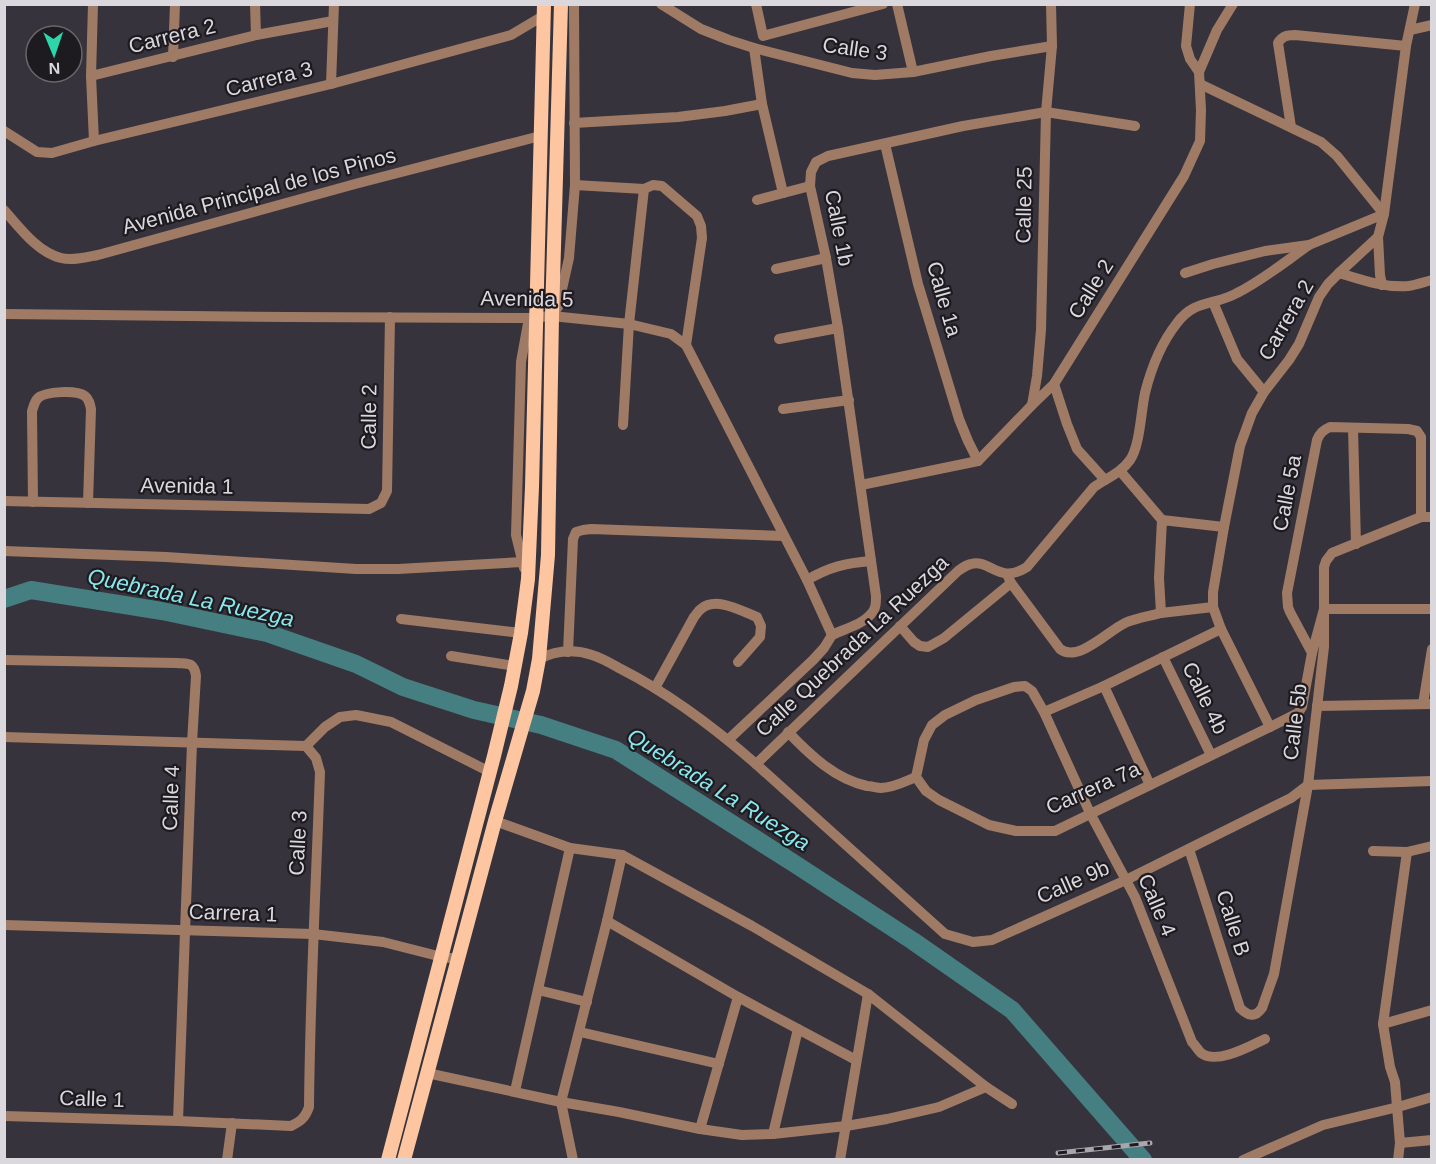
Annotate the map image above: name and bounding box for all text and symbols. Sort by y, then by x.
street label: Carrera 2 [126,14,218,57]
north arrow [24,24,84,84]
street label: Calle 3 [821,33,889,64]
street label: Carrera 3 [223,57,315,100]
text: N [48,60,61,77]
street label: Avenida Principal de los Pinos [120,143,398,238]
street label: Calle 25 [1011,166,1036,244]
street label: Calle 1b [821,188,858,268]
street label: Calle 2 [1064,255,1118,323]
street label: Calle 1a [923,259,966,339]
street label: Carrera 2 [1253,276,1318,364]
street label: Avenida 5 [480,286,574,311]
street label: Calle 2 [356,384,381,450]
street label: Calle 5a [1268,453,1305,533]
street label: Avenida 1 [140,473,234,498]
street label: Calle Quebrada La Ruezga [751,550,953,741]
water label: Quebrada La Ruezga [85,563,296,632]
street label: Calle 4b [1178,658,1233,737]
street label: Calle 5b [1278,682,1311,762]
water label: Quebrada La Ruezga [623,723,815,856]
street label: Carrera 7a [1042,756,1144,818]
street label: Calle 4 [158,765,183,831]
street label: Calle 3 [284,810,311,876]
street label: Calle 9b [1033,855,1113,908]
street label: Calle 4 [1134,870,1181,940]
street label: Calle B [1212,887,1255,959]
street label: Carrera 1 [188,899,278,926]
street label: Calle 1 [59,1086,125,1111]

